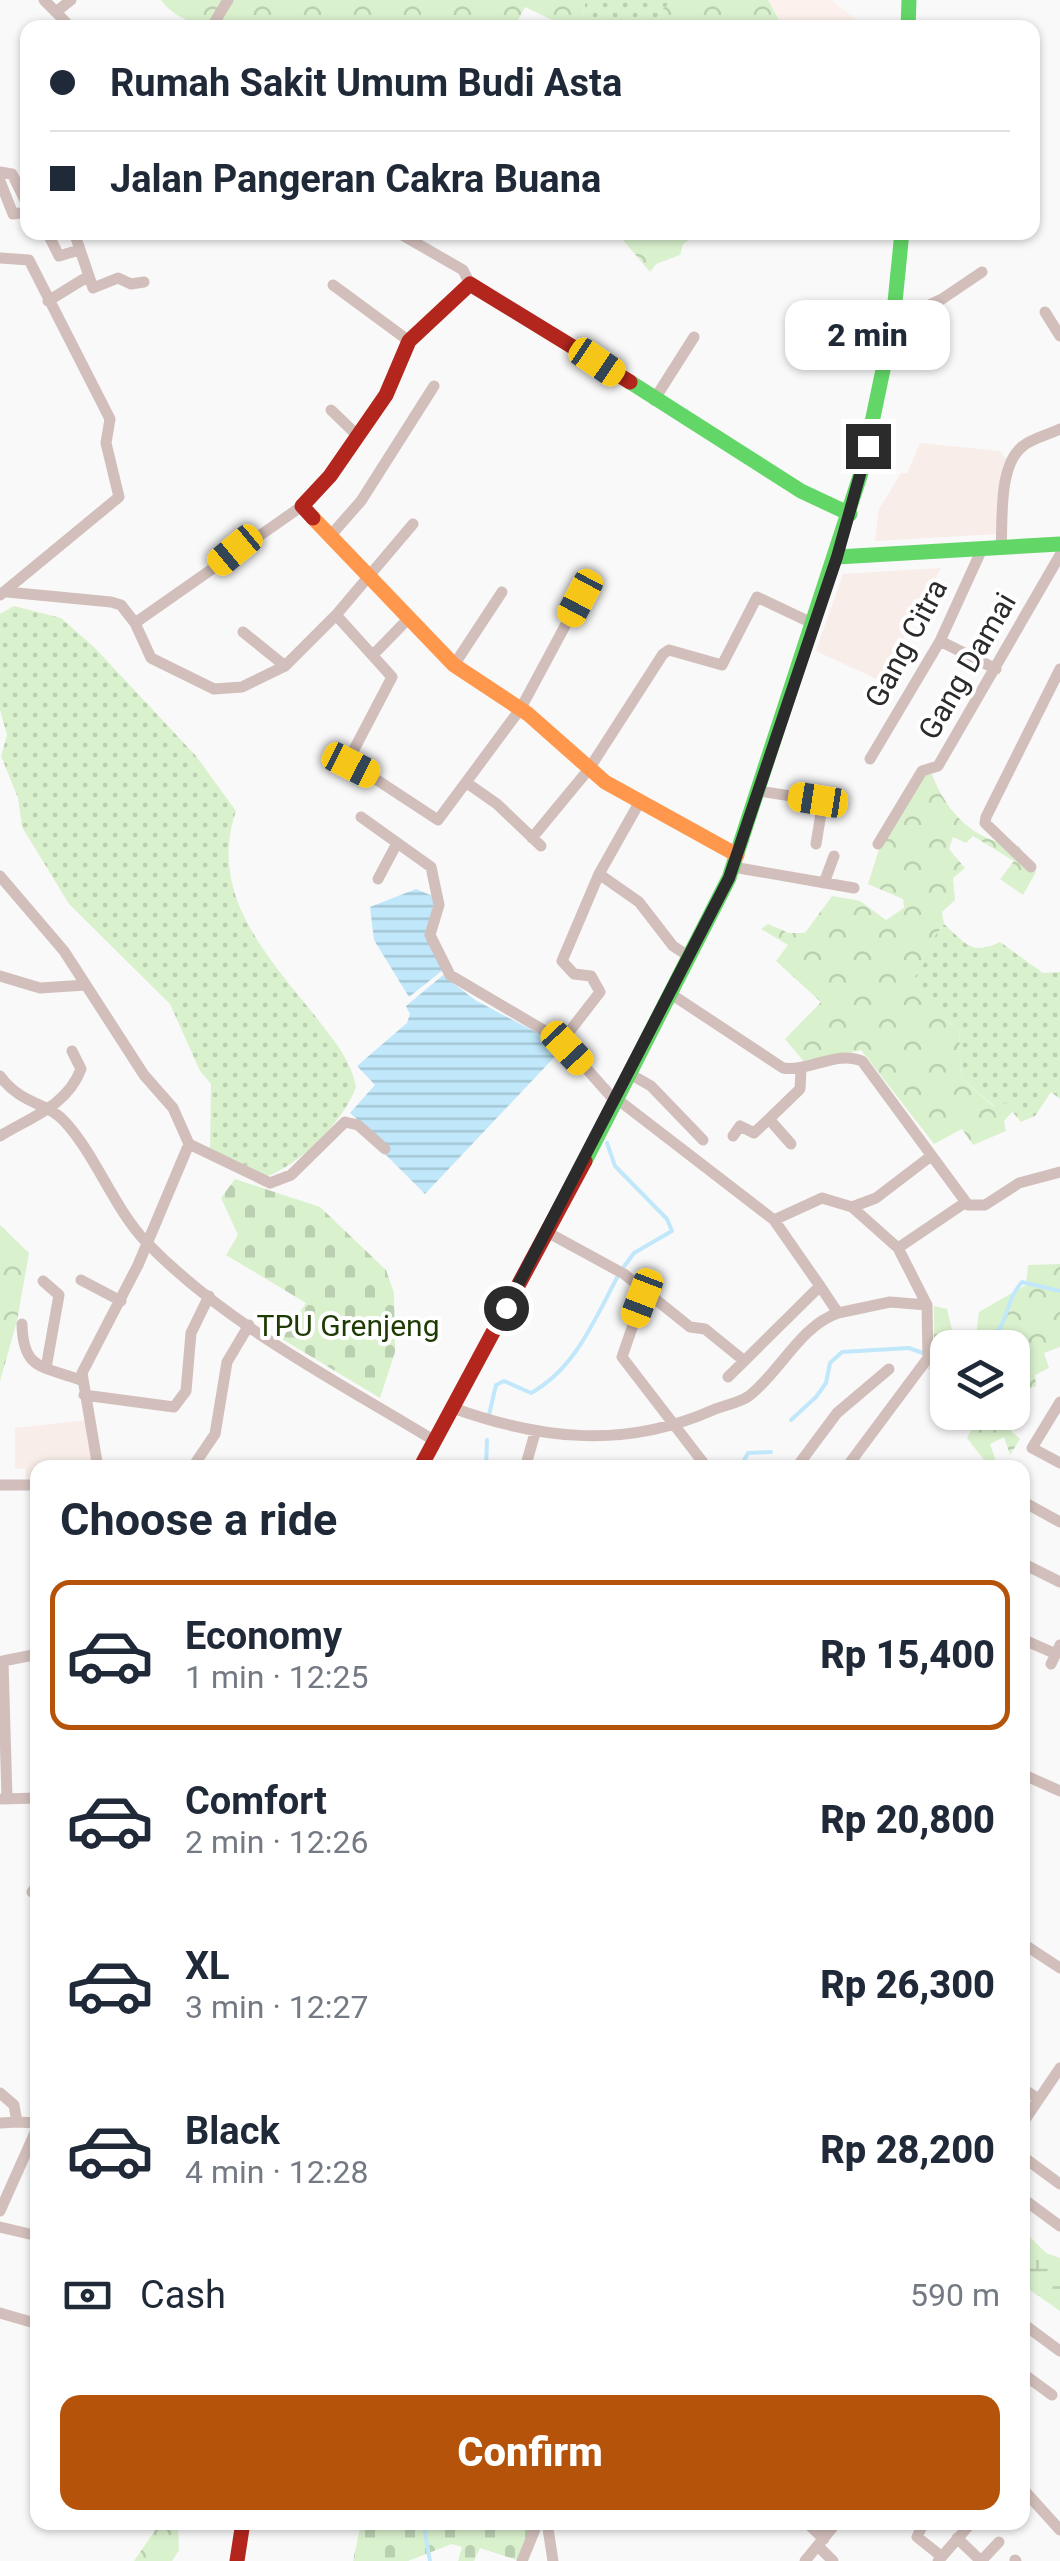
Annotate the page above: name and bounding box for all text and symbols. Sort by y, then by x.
text: Rumah Sakit Umum Budi Asta [110,61,622,105]
text: Jalan Pangeran Cakra Buana [110,157,601,201]
callout: 2 min [786,301,950,371]
text: 2 min [827,316,908,354]
car [564,333,630,391]
route end [846,424,891,469]
car [202,519,268,581]
car [553,564,607,632]
street label: Gang Citra [858,573,954,713]
street label: Gang Damai [911,586,1023,746]
car [317,738,385,792]
car [786,780,850,820]
car [536,1016,598,1080]
car [617,1265,667,1331]
route start [484,1286,529,1331]
park label: TPU Grenjeng [256,1308,440,1343]
map controls [930,1330,1030,1430]
button: layers [930,1330,1030,1430]
text: Choose a ride [60,1493,337,1546]
icon: car [65,1610,155,1700]
text: Economy [185,1614,342,1658]
text: Rp 15,400 [820,1633,995,1677]
text: 1 min · 12:25 [185,1658,368,1696]
icon: car [65,1775,155,1865]
text: Comfort [185,1779,327,1823]
text: Rp 20,800 [820,1798,995,1842]
text: 2 min · 12:26 [185,1823,368,1861]
icon: car [65,1940,155,2030]
text: XL [185,1944,230,1988]
text: Rp 26,300 [820,1963,995,2007]
text: 3 min · 12:27 [185,1988,368,2026]
icon: car [65,2105,155,2195]
text: Black [185,2109,280,2153]
text: Rp 28,200 [820,2128,995,2172]
text: 4 min · 12:28 [185,2153,368,2191]
icon: cash [60,2268,115,2323]
text: Cash [140,2273,226,2317]
text: 590 m [910,2276,1000,2314]
button: Confirm [60,2395,1000,2510]

